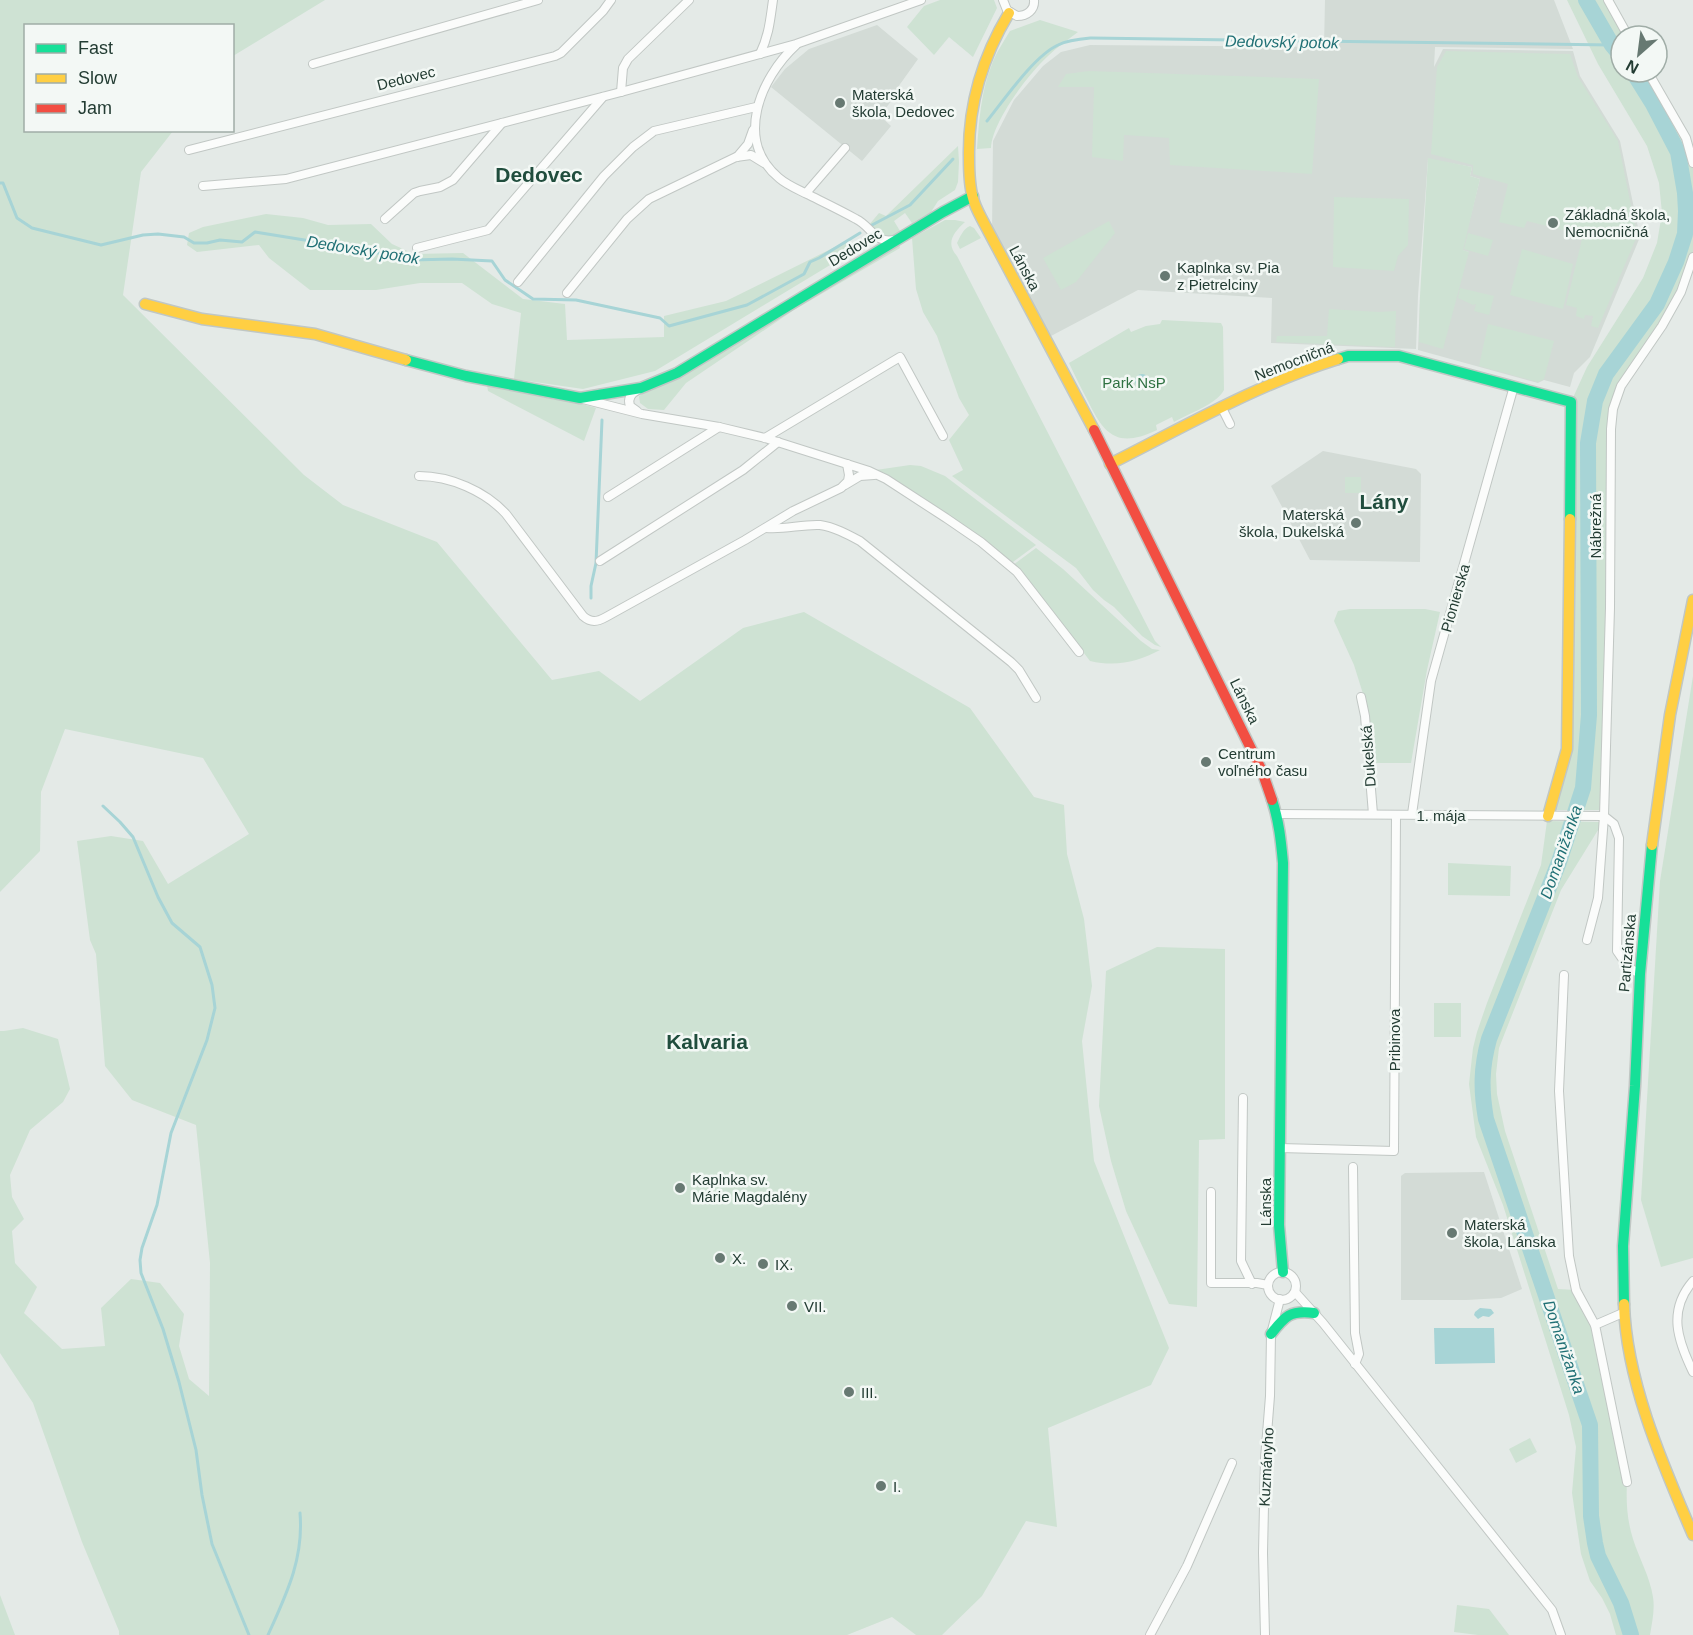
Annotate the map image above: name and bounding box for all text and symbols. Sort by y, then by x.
legend [24,24,234,132]
north arrow [1609,24,1669,84]
water label: Dedovský potok [1225,33,1340,52]
text: Fast [78,38,113,58]
text: N [1623,57,1641,77]
street label: Dedovec [375,62,437,93]
text: Slow [78,68,118,88]
place label: Materská škola, Dedovec [852,86,955,120]
marker: Materská škola, Dedovec [833,96,847,110]
text: Jam [78,98,112,118]
district label: Dedovec [495,163,583,186]
place label: Základná škola, Nemocničná [1565,206,1670,240]
marker: Základná škola, Nemocničná [1546,216,1560,230]
street label: Dedovec [825,224,885,270]
water label: Dedovský potok [305,233,422,267]
street label: Lánska [1006,243,1044,294]
place label: Kaplnka sv. Pia z Pietrelciny [1177,259,1280,293]
marker: Kaplnka sv. Pia z Pietrelciny [1158,269,1172,283]
street label: Nemocničná [1252,338,1337,384]
park label: Park NsP [1102,374,1166,391]
district label: Lány [1359,490,1409,513]
street label: Nábrežná [1587,493,1604,559]
place label: Materská škola, Dukelská [1239,506,1345,540]
marker: Materská škola, Dukelská [1349,516,1363,530]
street label: Pionierska [1437,561,1473,634]
street label: Lánska [1227,676,1264,727]
street label: Dukelská [1357,724,1379,787]
place label: Centrum voľného času [1218,745,1307,779]
marker: Centrum voľného času [1199,755,1213,769]
water label: Domanižanka [1537,803,1585,901]
street label: 1. mája [1416,807,1466,824]
street label: Partizánska [1615,913,1639,993]
street label: Pribinova [1386,1008,1403,1071]
district label: Kalvaria [666,1030,748,1053]
place label: Kaplnka sv. Márie Magdalény [692,1171,808,1205]
street label: Lánska [1257,1177,1274,1226]
marker: Kaplnka sv. Márie Magdalény [673,1181,687,1195]
place label: Materská škola, Lánska [1464,1216,1556,1250]
marker: Materská škola, Lánska [1445,1226,1459,1240]
place label: X. [732,1250,746,1267]
marker: X. [713,1251,727,1265]
place label: IX. [775,1256,793,1273]
marker: IX. [756,1257,770,1271]
place label: VII. [804,1298,827,1315]
water label: Domanižanka [1540,1298,1588,1396]
marker: VII. [785,1299,799,1313]
place label: III. [861,1384,878,1401]
marker: III. [842,1385,856,1399]
street label: Kuzmányho [1255,1427,1277,1507]
place label: I. [893,1478,901,1495]
marker: I. [874,1479,888,1493]

